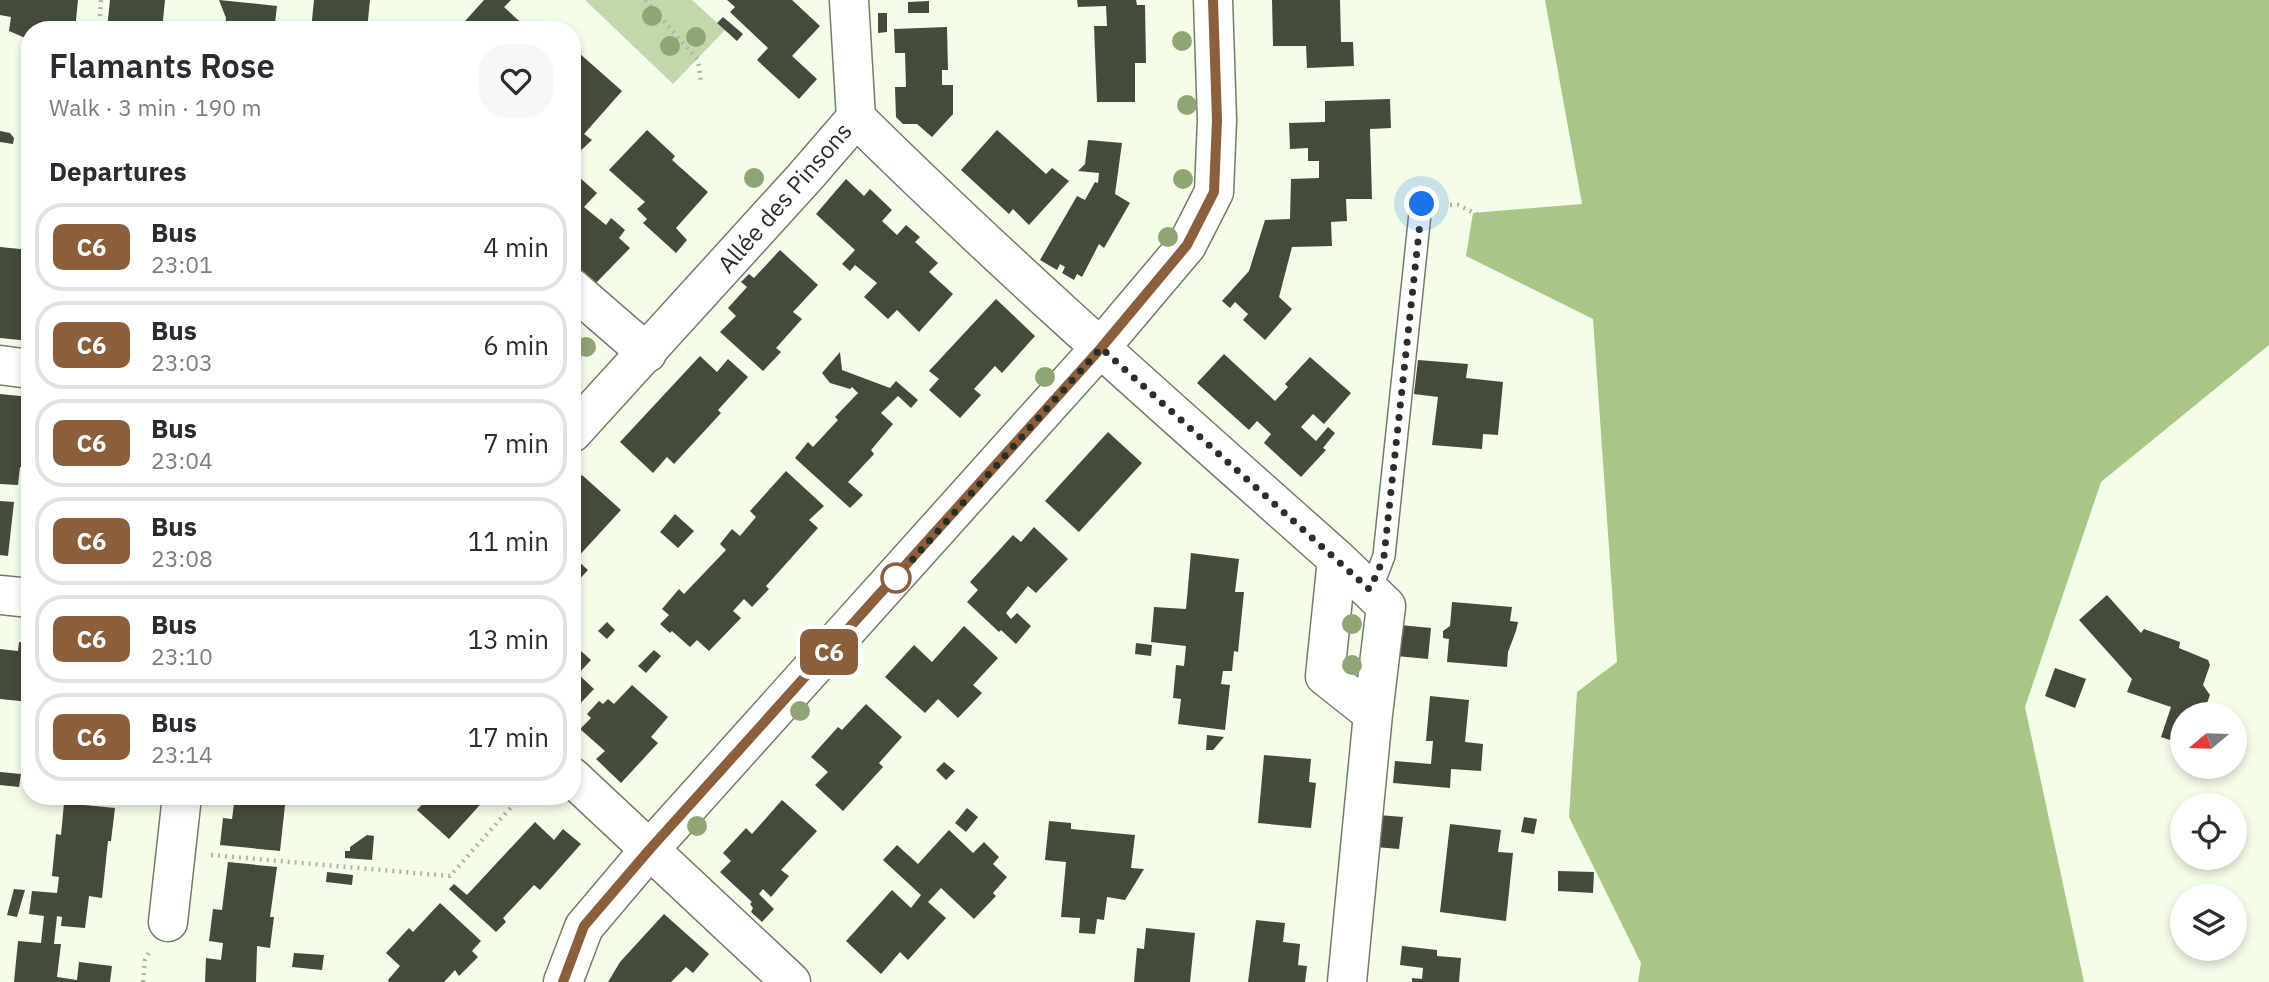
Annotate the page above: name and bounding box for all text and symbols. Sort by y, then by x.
text: Flamants Rose [49,44,275,87]
button: heart [479,44,553,118]
text: Walk · 3 min · 190 m [49,92,262,122]
street label: Allée des Pinsons [710,115,858,279]
text: Departures [49,154,187,188]
your location [1404,186,1439,221]
text: Bus [151,215,197,249]
text: 4 min [483,230,549,264]
text: C6 [76,231,107,263]
text: 23:01 [151,249,213,279]
text: Bus [151,313,197,347]
text: 6 min [483,328,549,362]
text: C6 [76,329,107,361]
text: 23:03 [151,347,213,377]
text: Bus [151,411,197,445]
text: 7 min [483,426,549,460]
text: C6 [76,427,107,459]
text: 23:04 [151,445,213,475]
text: Bus [151,509,197,543]
text: 11 min [468,524,549,558]
text: C6 [76,525,107,557]
text: 23:08 [151,543,213,573]
unlabelled marker [881,563,911,593]
text: Bus [151,607,197,641]
text: 13 min [468,622,549,656]
text: C6 [76,623,107,655]
line badge: C6 [798,629,860,675]
text: C6 [814,636,844,668]
text: 23:10 [151,641,213,671]
north arrow [2170,702,2247,779]
map controls [2170,702,2247,961]
text: Bus [151,705,197,739]
text: 17 min [468,720,549,754]
text: C6 [76,721,107,753]
text: 23:14 [151,739,213,769]
button: locate [2170,793,2247,870]
button: layers [2170,884,2247,961]

